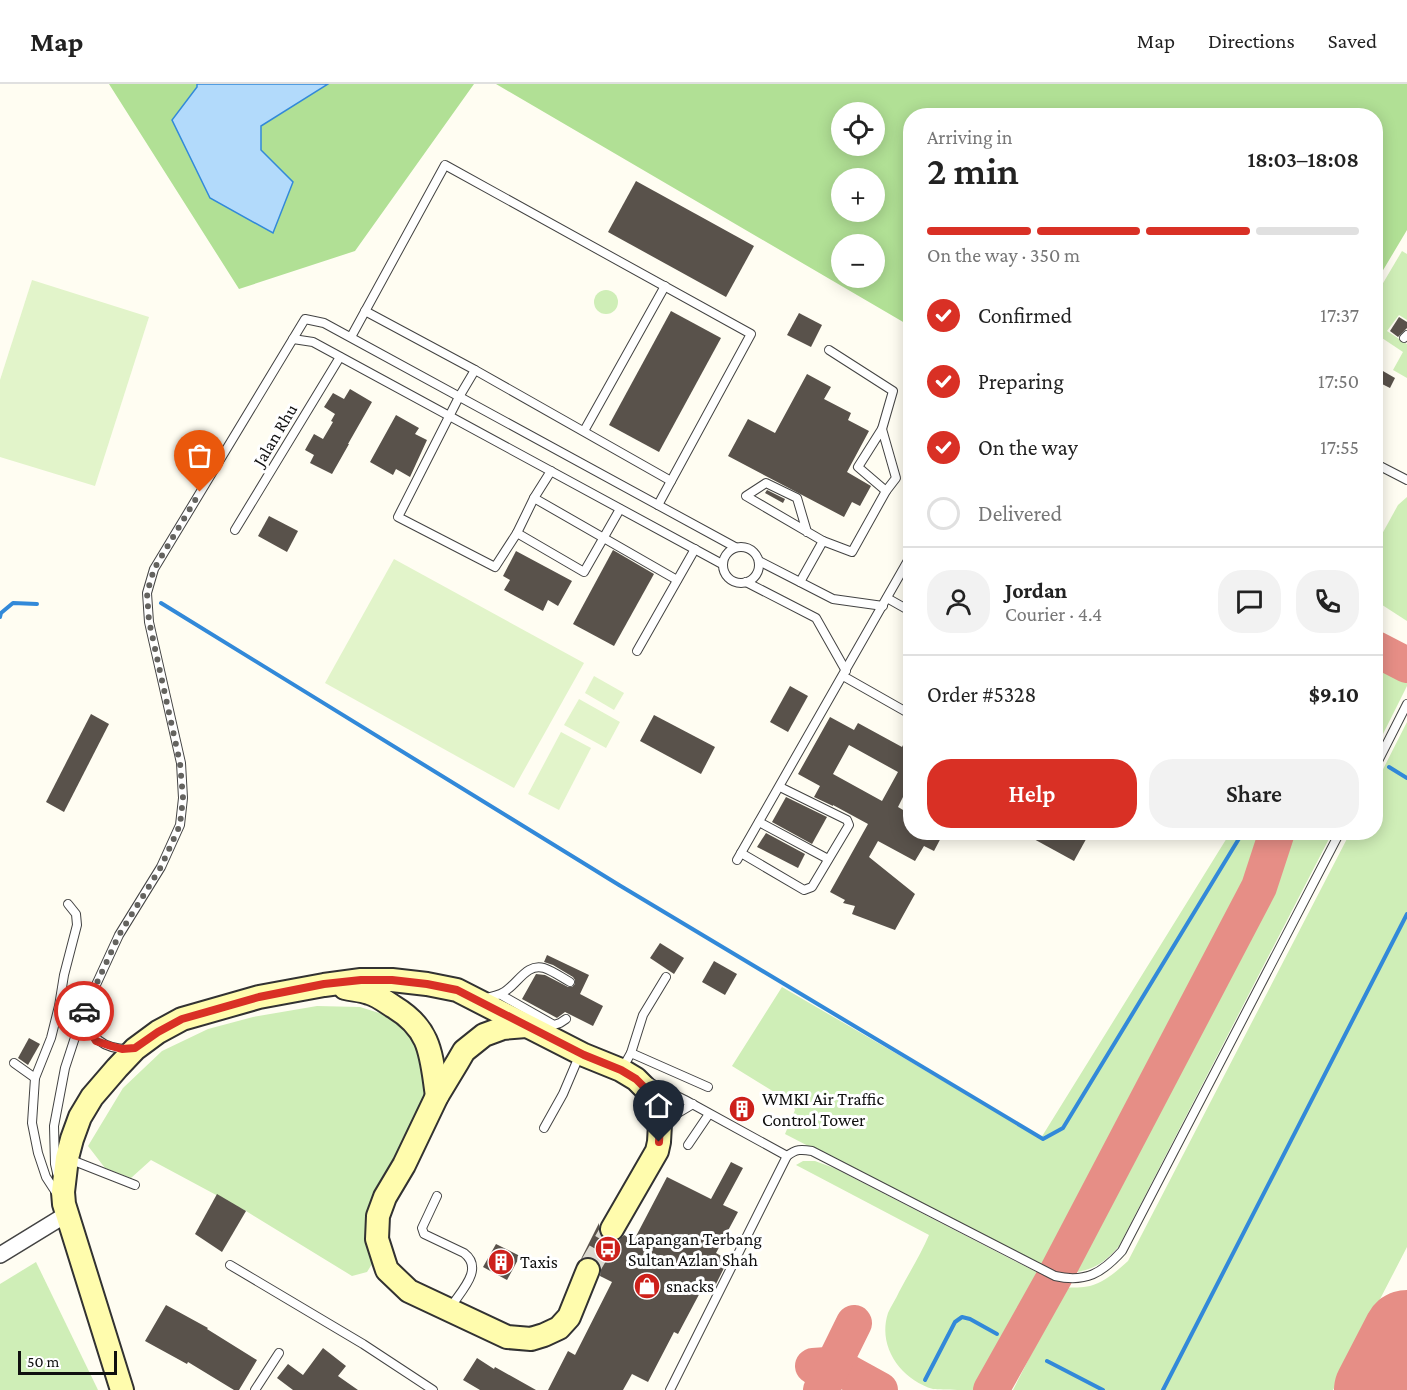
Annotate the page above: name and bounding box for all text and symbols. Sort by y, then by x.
text: Map [30,26,83,57]
text: Map [1137,29,1175,53]
text: Directions [1208,29,1295,53]
text: Saved [1328,29,1377,53]
map controls [831,102,885,288]
button: locate [831,102,885,156]
text: Arriving in [927,126,1012,148]
text: 18:03–18:08 [1247,147,1359,172]
text: 2 min [927,149,1019,192]
button: + [831,168,885,222]
button: − [831,234,885,288]
text: On the way · 350 m [927,244,1080,266]
icon: check [927,299,960,332]
text: Confirmed [978,303,1072,328]
text: 17:37 [1320,304,1359,326]
icon: check [927,365,960,398]
text: Preparing [978,369,1064,394]
text: 17:50 [1318,370,1359,392]
street label: Jalan Rhu [248,400,302,471]
pin [174,430,225,492]
icon: check [927,431,960,464]
text: On the way [978,435,1078,460]
text: 17:55 [1320,436,1359,458]
icon: bag [183,439,216,472]
text: Delivered [978,501,1062,526]
button: person [927,570,990,633]
button: chat [1218,570,1281,633]
button: phone [1296,570,1359,633]
text: Jordan [1005,578,1067,603]
text: Courier · 4.4 [1005,603,1102,625]
text: Order #5328 [927,682,1036,707]
text: $9.10 [1309,682,1359,707]
button: Help [927,759,1137,828]
button: Share [1149,759,1359,828]
courier [54,981,114,1041]
icon: car [68,995,101,1028]
pin [633,1080,684,1142]
icon: home [642,1089,675,1122]
place label: WMKI Air Traffic Control Tower [762,1089,884,1130]
building icon: WMKI Air Traffic Control Tower [727,1094,757,1124]
place label: Lapangan Terbang Sultan Azlan Shah [628,1229,762,1270]
bus stop icon: Lapangan Terbang Sultan Azlan Shah [593,1234,623,1264]
building icon: Taxis [486,1247,516,1277]
place label: Taxis [520,1252,558,1272]
shop icon: snacks [632,1271,662,1301]
place label: snacks [666,1276,714,1296]
scale bar [18,1348,117,1376]
text: 50 m [27,1353,59,1370]

